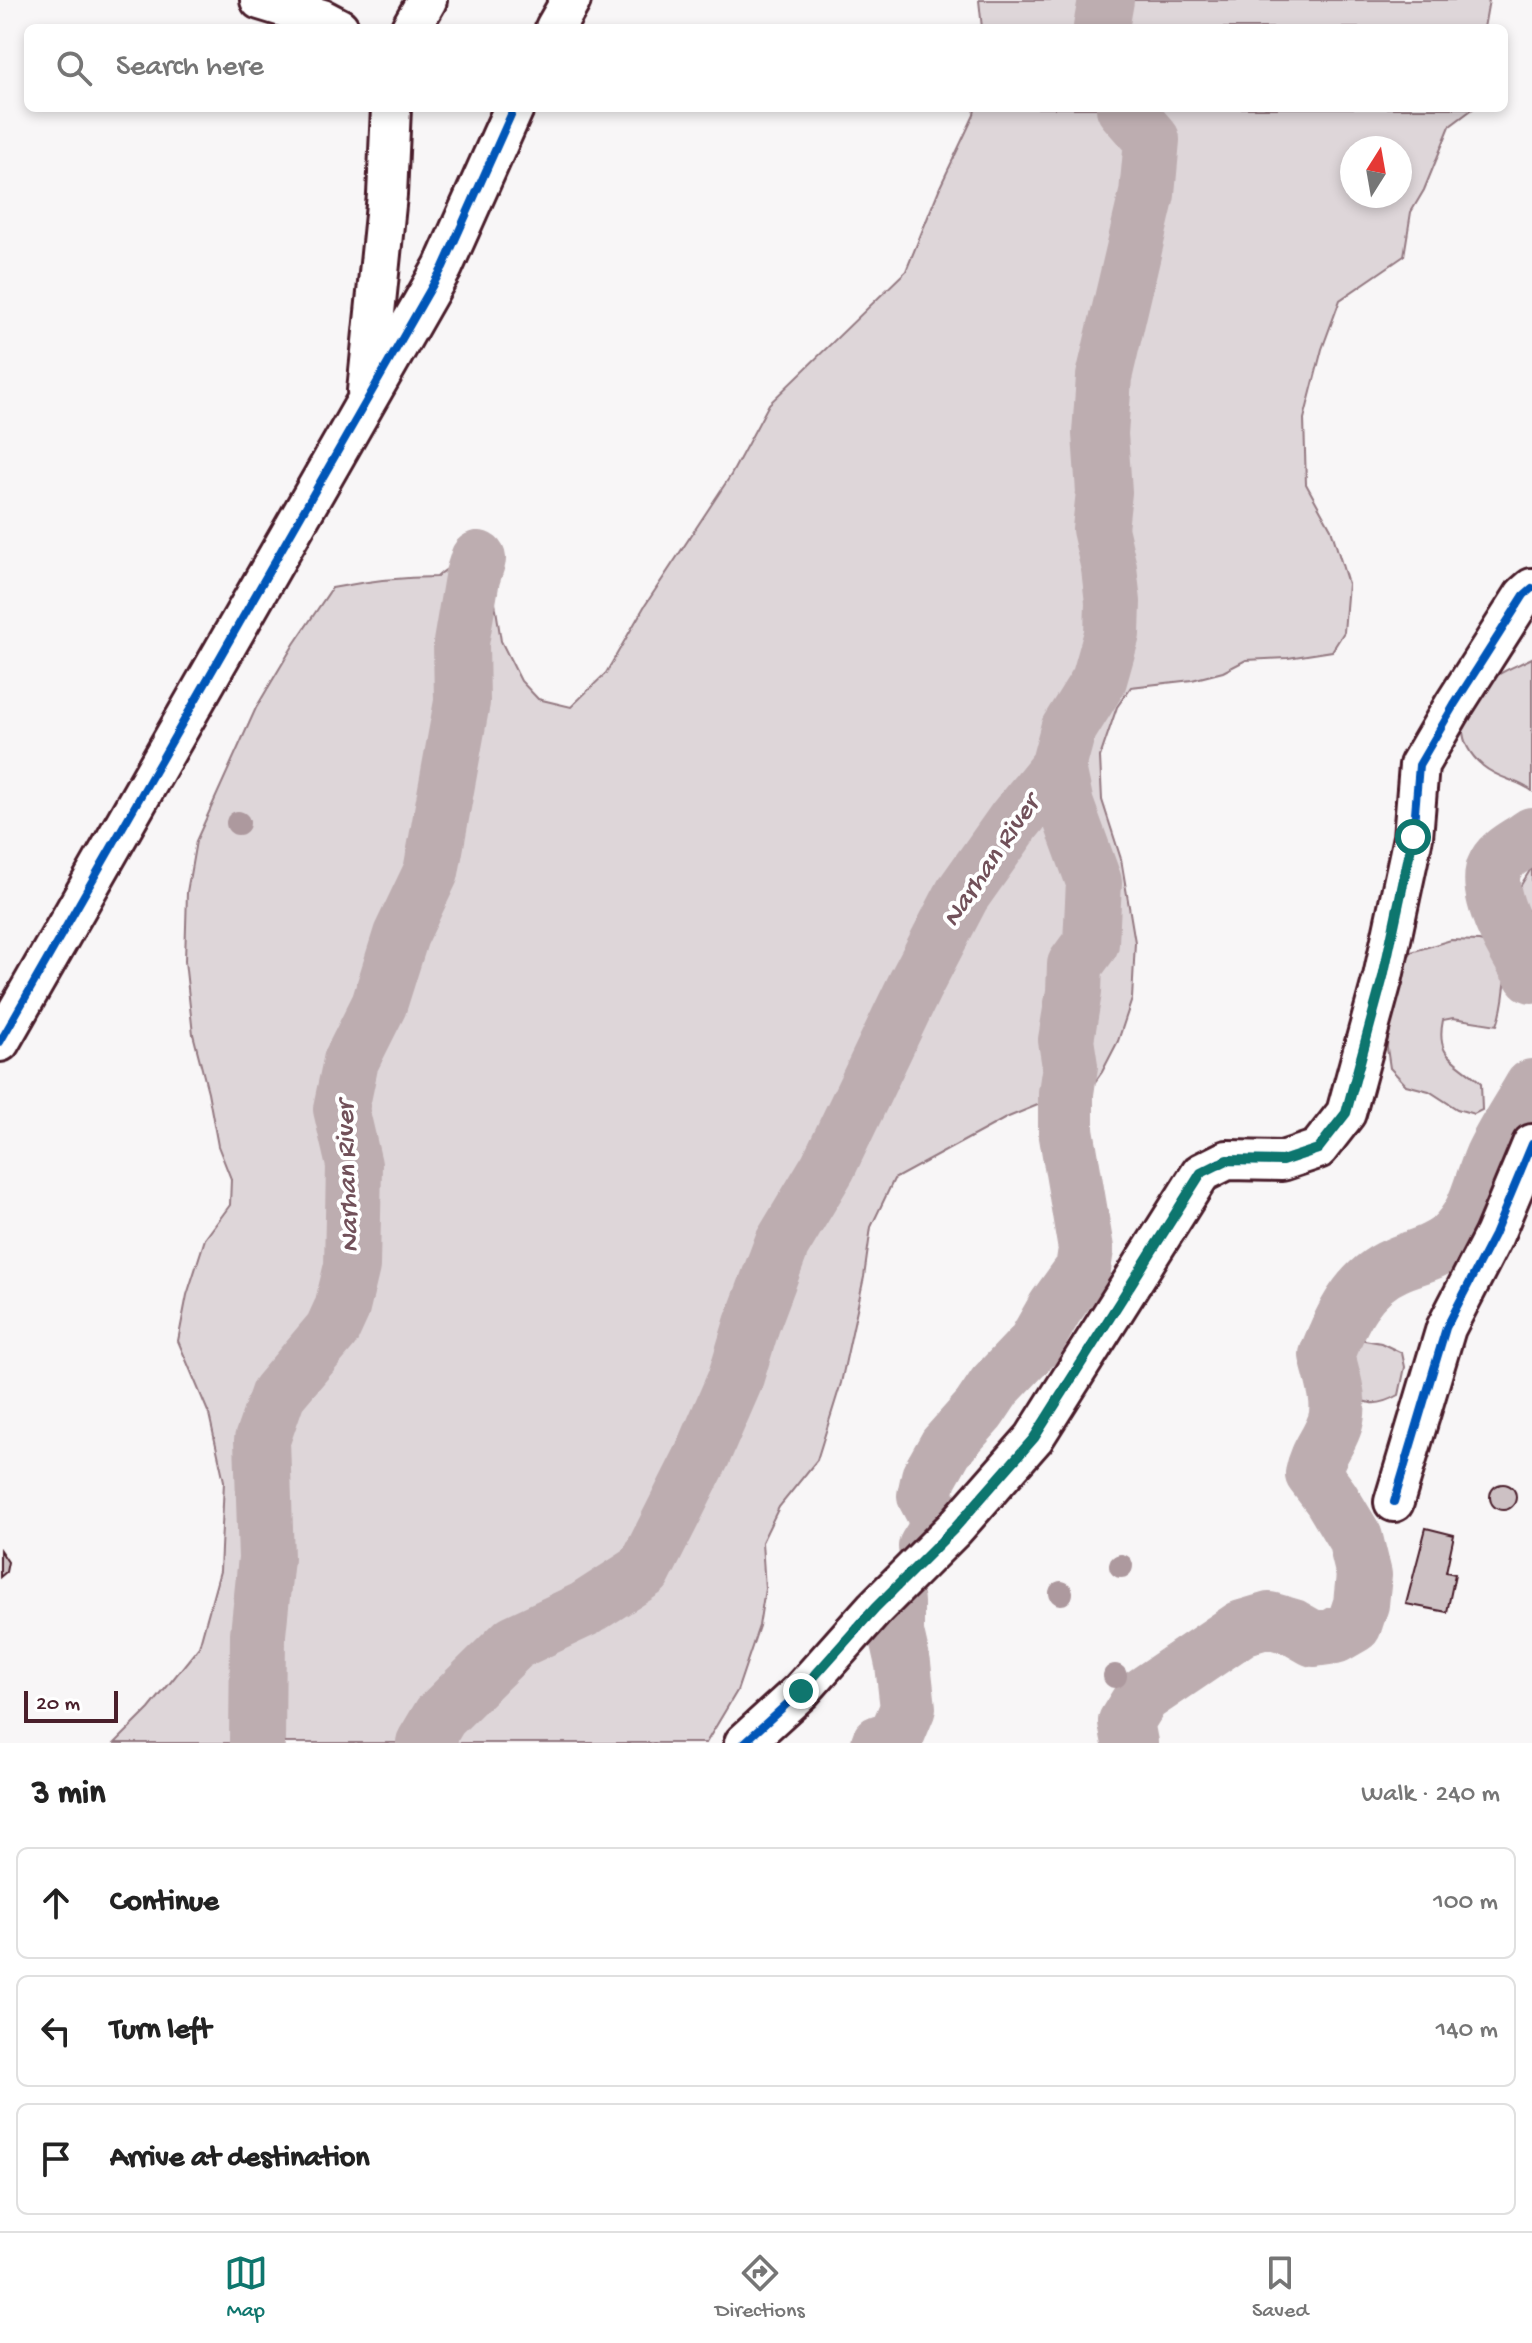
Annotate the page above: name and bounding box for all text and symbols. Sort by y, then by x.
search box [24,24,1508,112]
icon: search [52,46,96,90]
text: Search here [116,51,264,86]
north arrow [1340,136,1412,208]
water label: Narhan River [936,786,1051,934]
route start [1395,819,1431,855]
water label: Narhan River [330,1096,368,1253]
route end [783,1673,819,1709]
scale bar [24,1687,118,1723]
text: 20 m [36,1692,80,1718]
text: 3 min [32,1775,105,1815]
text: Walk · 240 m [1361,1780,1500,1811]
icon: ahead [34,1881,78,1925]
text: Continue [110,1886,219,1921]
text: 100 m [1433,1888,1498,1919]
icon: left [34,2009,78,2053]
text: Turn left [110,2014,211,2049]
text: 140 m [1436,2016,1498,2047]
icon: arrive [34,2137,78,2181]
text: Arrive at destination [110,2142,370,2177]
tab: Map [224,2251,268,2325]
tab: Directions [715,2251,805,2325]
tab: Saved [1252,2251,1308,2325]

